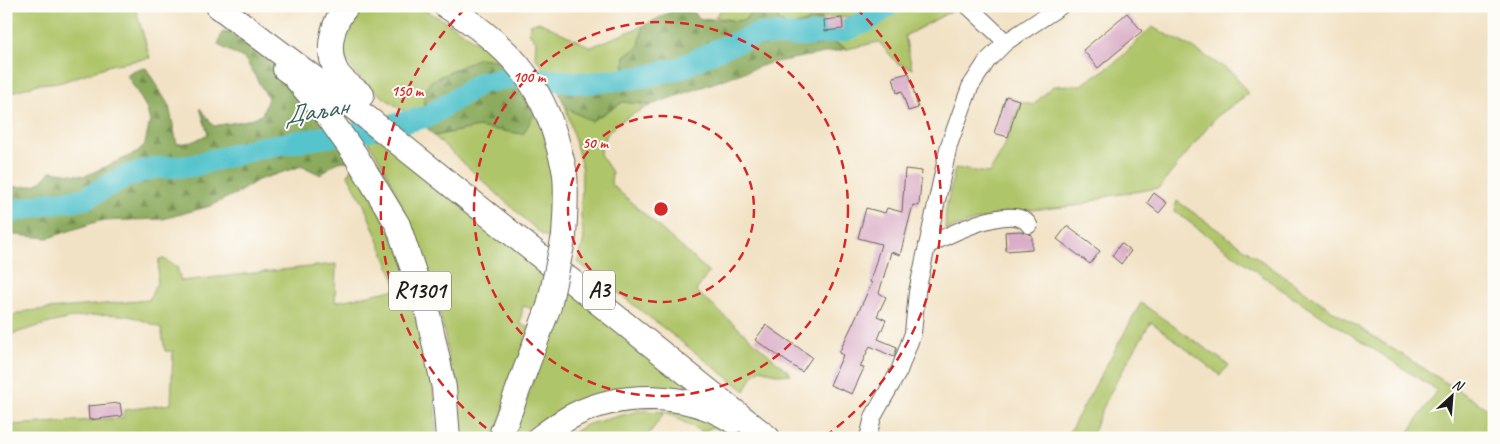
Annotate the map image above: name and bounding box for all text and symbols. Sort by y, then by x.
text: 100 m [513,68,547,87]
text: 150 m [391,82,425,101]
water label: Даљан [281,90,354,132]
text: 50 m [582,134,609,153]
centre of rings [652,200,670,218]
road number: A3 [583,270,615,310]
road number: R1301 [389,272,451,310]
north arrow [1428,372,1478,422]
text: N [1450,375,1467,395]

